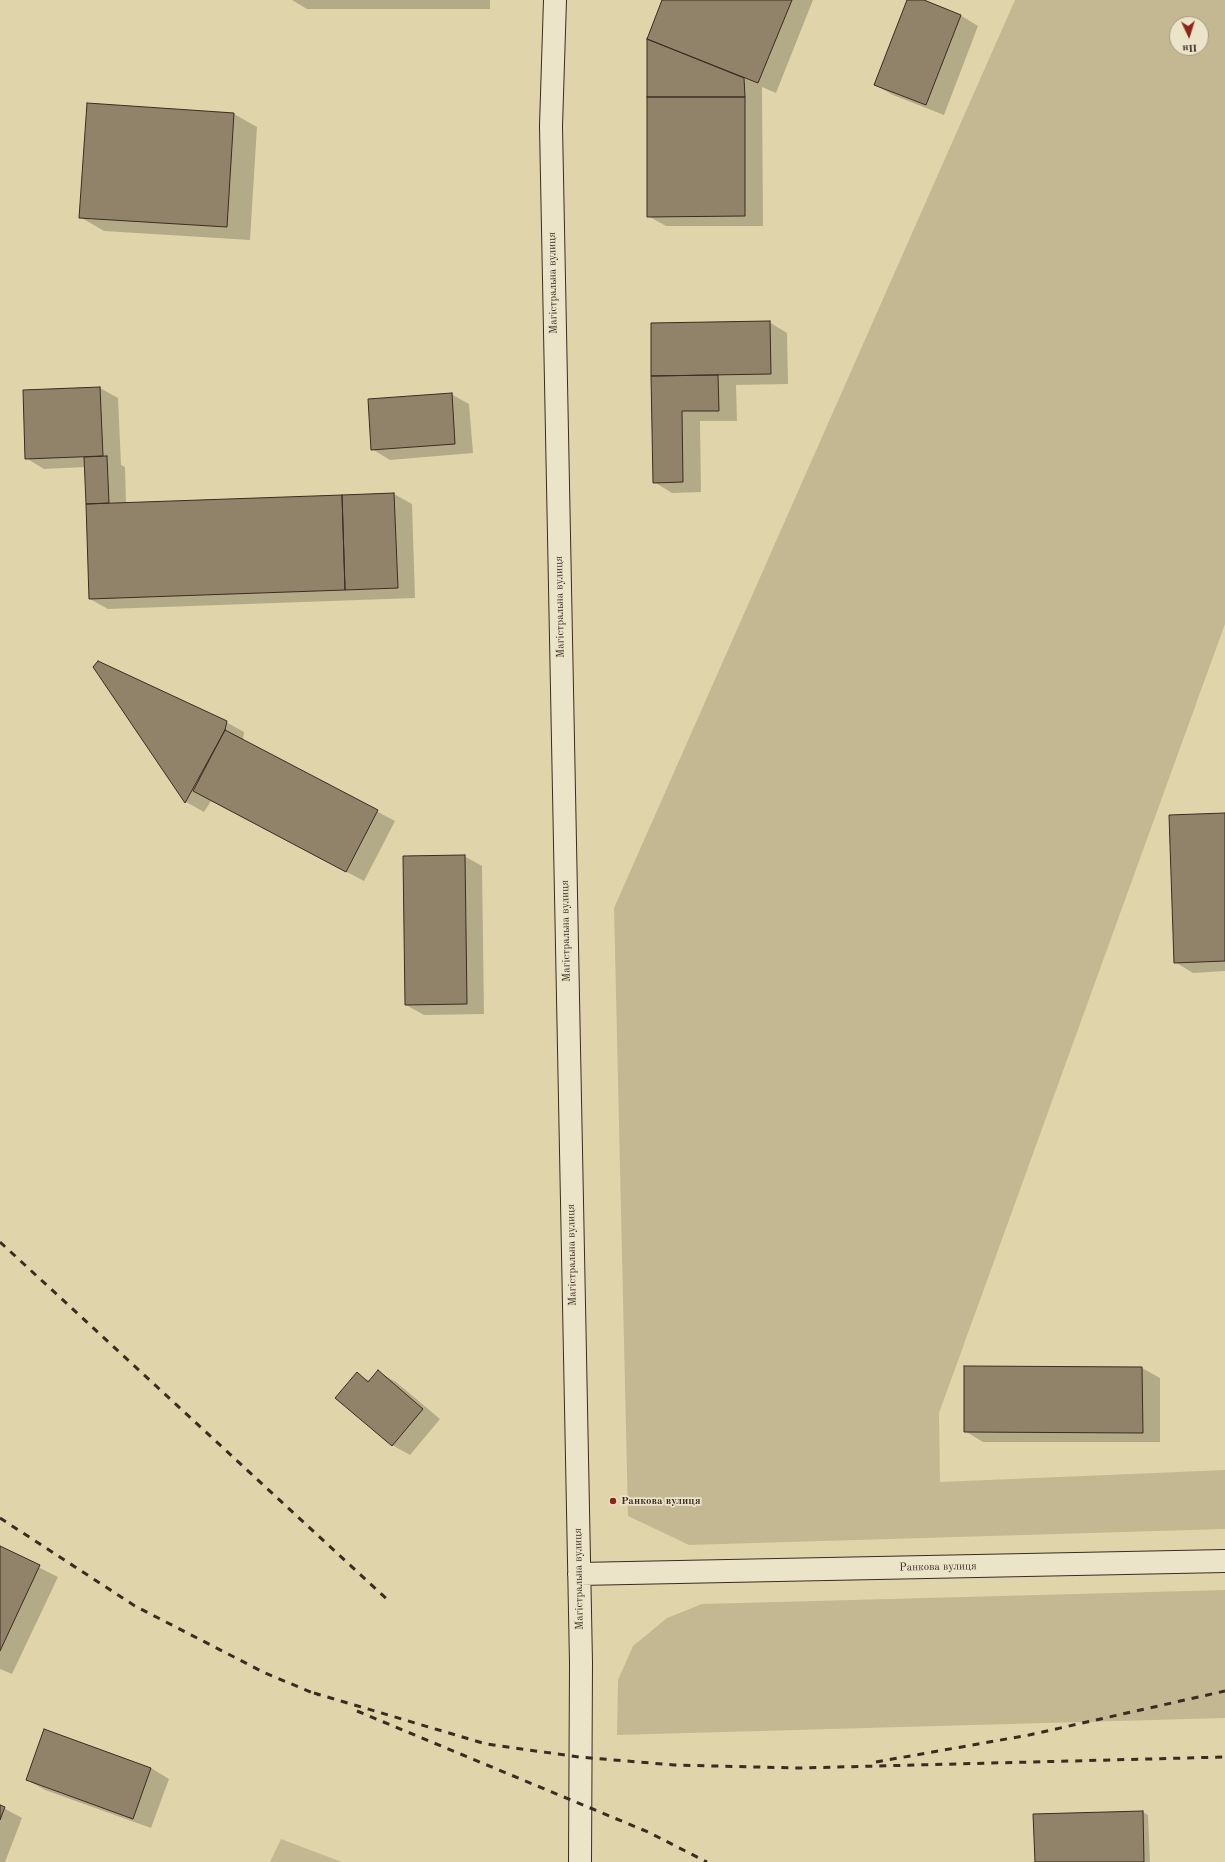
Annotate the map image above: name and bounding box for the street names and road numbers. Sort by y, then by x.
street label: Магістральна вулиця [546,232,560,334]
street label: Магістральна вулиця [553,556,567,658]
street label: Магістральна вулиця [559,880,573,982]
street label: Магістральна вулиця [565,1204,579,1306]
street label: Магістральна вулиця [572,1528,586,1630]
street label: Ранкова вулиця [899,1560,977,1574]

